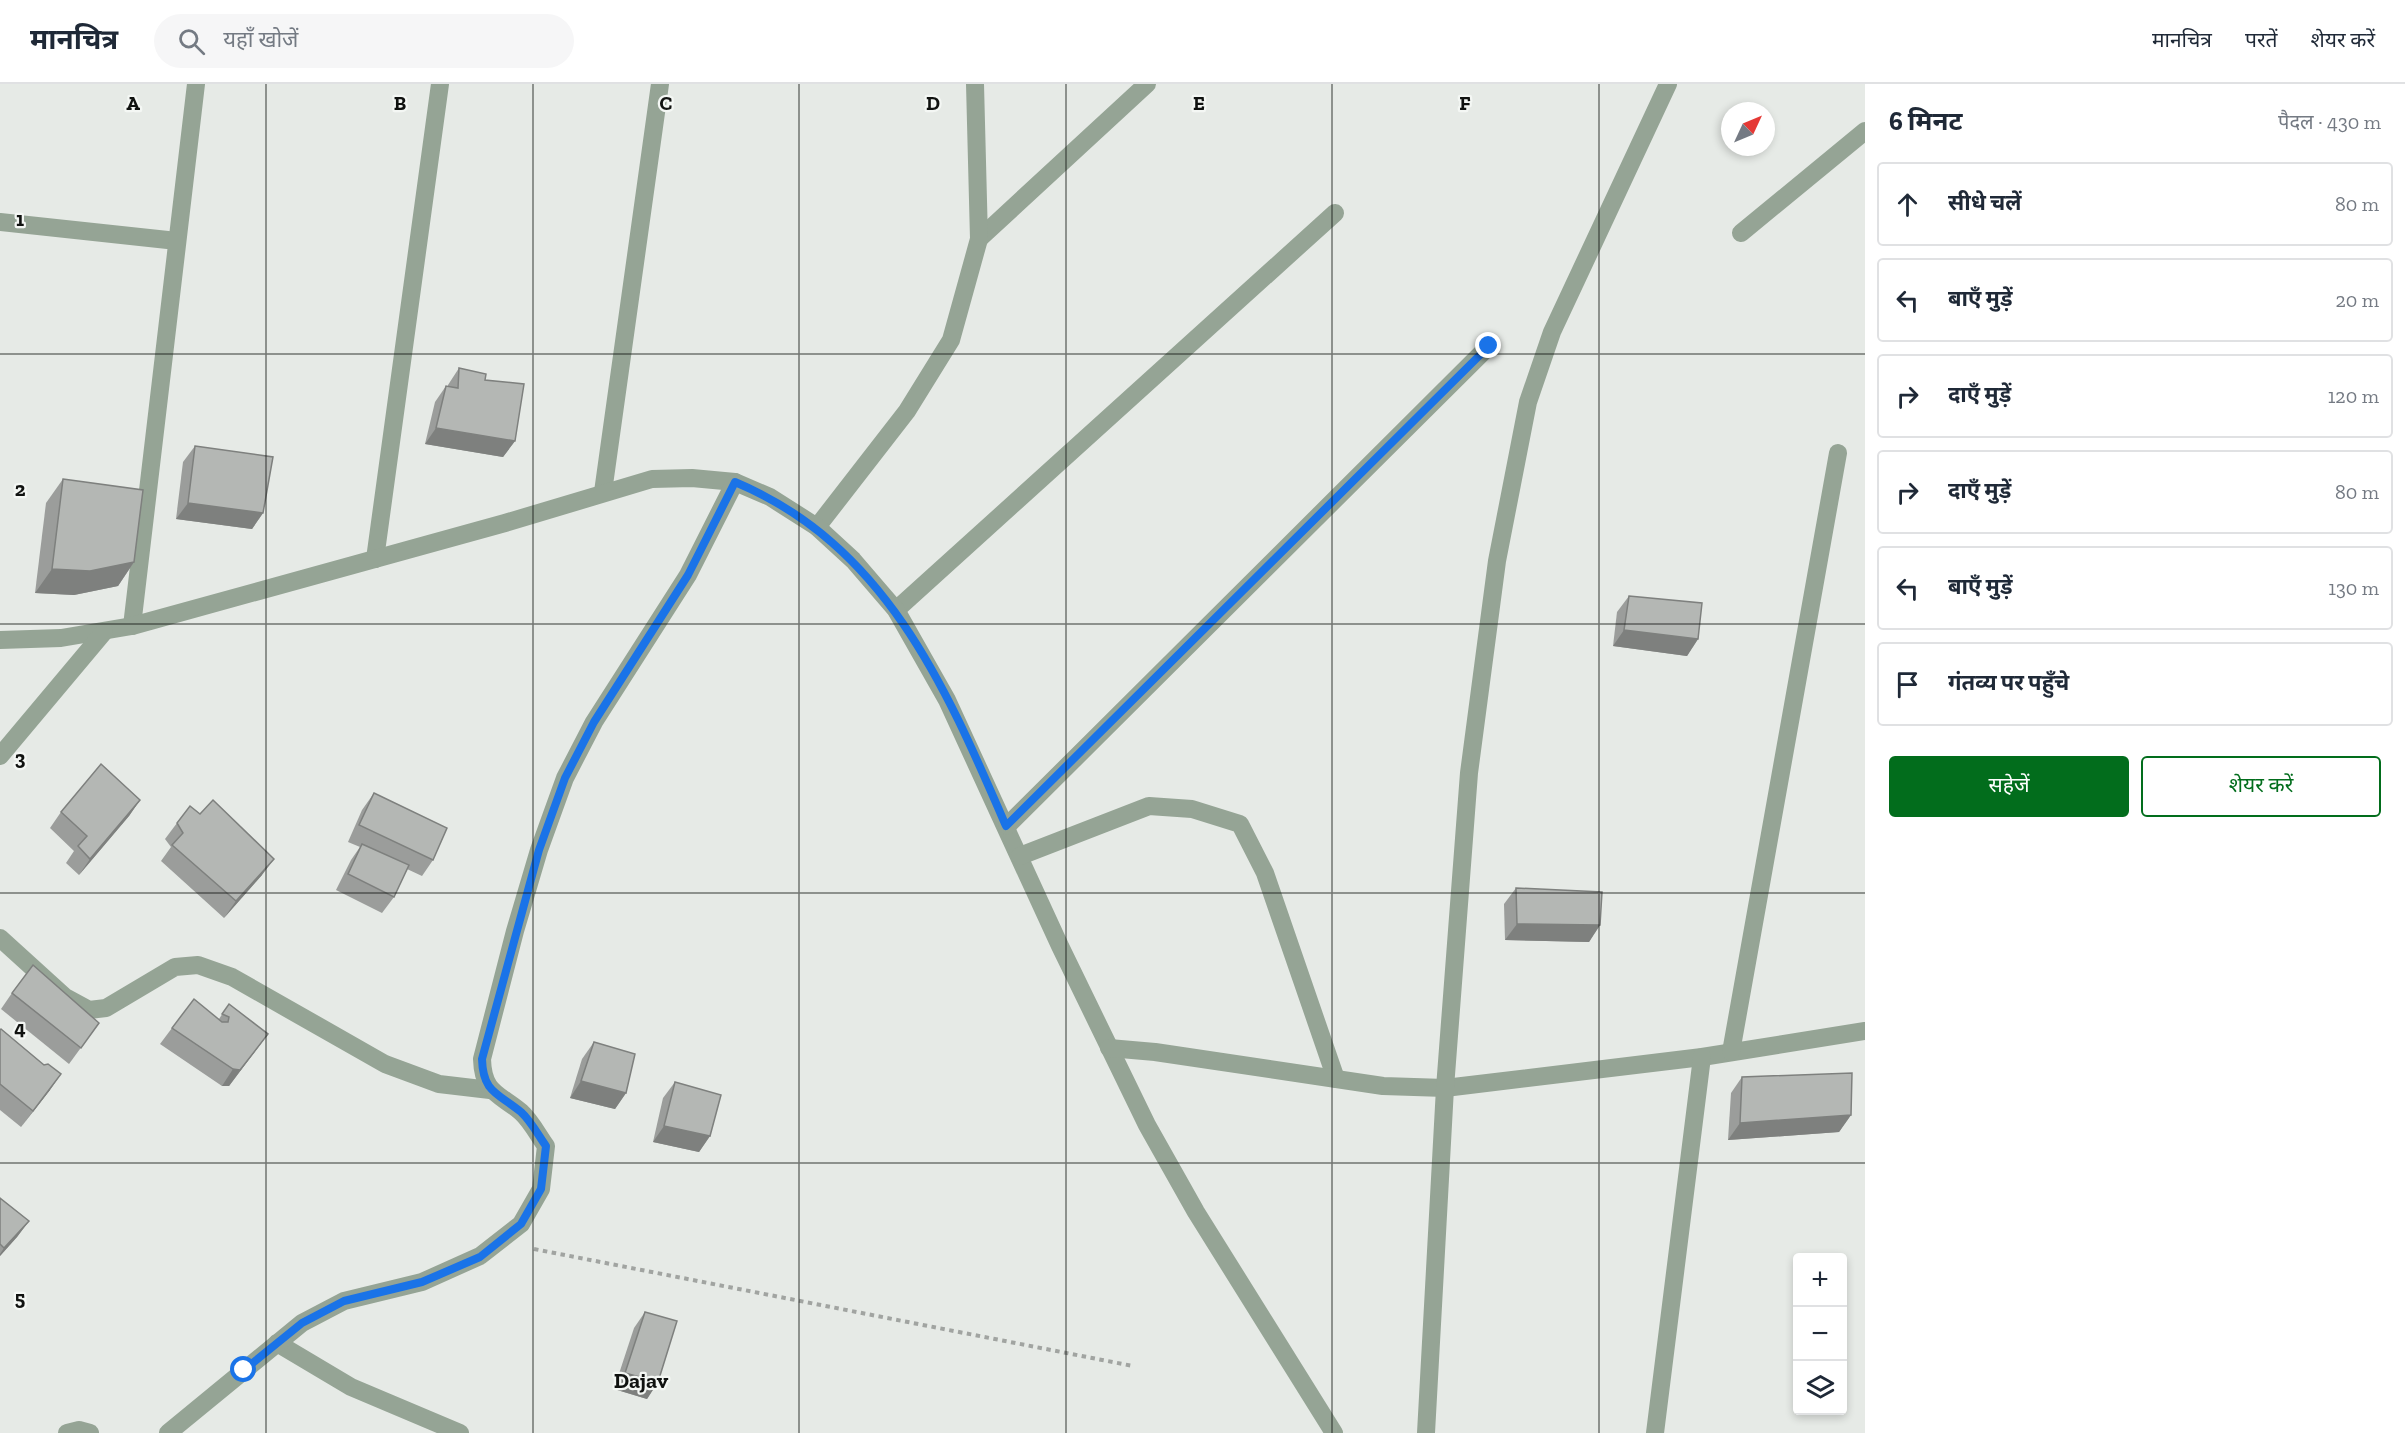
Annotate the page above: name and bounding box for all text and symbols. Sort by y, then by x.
search box [154,14,574,68]
text: मानचित्र [30,23,118,56]
icon: search [175,25,208,58]
text: यहाँ खोजें [223,26,298,53]
text: मानचित्र [2152,27,2212,52]
text: परतें [2245,27,2277,52]
text: शेयर करें [2310,27,2375,52]
text: A [126,91,140,115]
text: B [394,91,406,115]
text: C [660,91,673,115]
text: D [926,91,940,115]
text: E [1193,91,1205,115]
text: F [1459,91,1471,115]
north arrow [1721,102,1775,156]
text: 6 मिनट [1889,105,1962,137]
text: पैदल · 430 m [2278,110,2381,134]
icon: ahead [1891,188,1924,221]
text: सीधे चलें [1948,189,2021,216]
text: 80 m [2335,192,2379,216]
text: 1 [16,207,24,231]
icon: left [1891,284,1924,317]
text: बाएँ मुड़ें [1948,285,2012,312]
text: 20 m [2335,288,2379,312]
route end [1475,332,1501,358]
icon: right [1891,380,1924,413]
text: दाएँ मुड़ें [1948,381,2011,408]
text: 120 m [2328,384,2379,408]
icon: right [1891,476,1924,509]
text: 2 [15,477,26,501]
text: दाएँ मुड़ें [1948,477,2011,504]
text: 80 m [2335,480,2379,504]
icon: left [1891,572,1924,605]
text: बाएँ मुड़ें [1948,573,2012,600]
text: 130 m [2328,576,2379,600]
icon: arrive [1891,668,1924,701]
text: गंतव्य पर पहुँचे [1948,669,2069,696]
text: 3 [15,746,26,770]
button: सहेजें [1889,756,2129,817]
button: शेयर करें [2141,756,2381,817]
text: 4 [14,1016,26,1040]
map controls [1793,1253,1847,1415]
button: + [1793,1253,1847,1307]
text: 5 [15,1286,25,1310]
button: − [1793,1307,1847,1361]
route start [230,1356,256,1382]
button: layers [1793,1361,1847,1415]
district label: Dajav [614,1367,669,1394]

